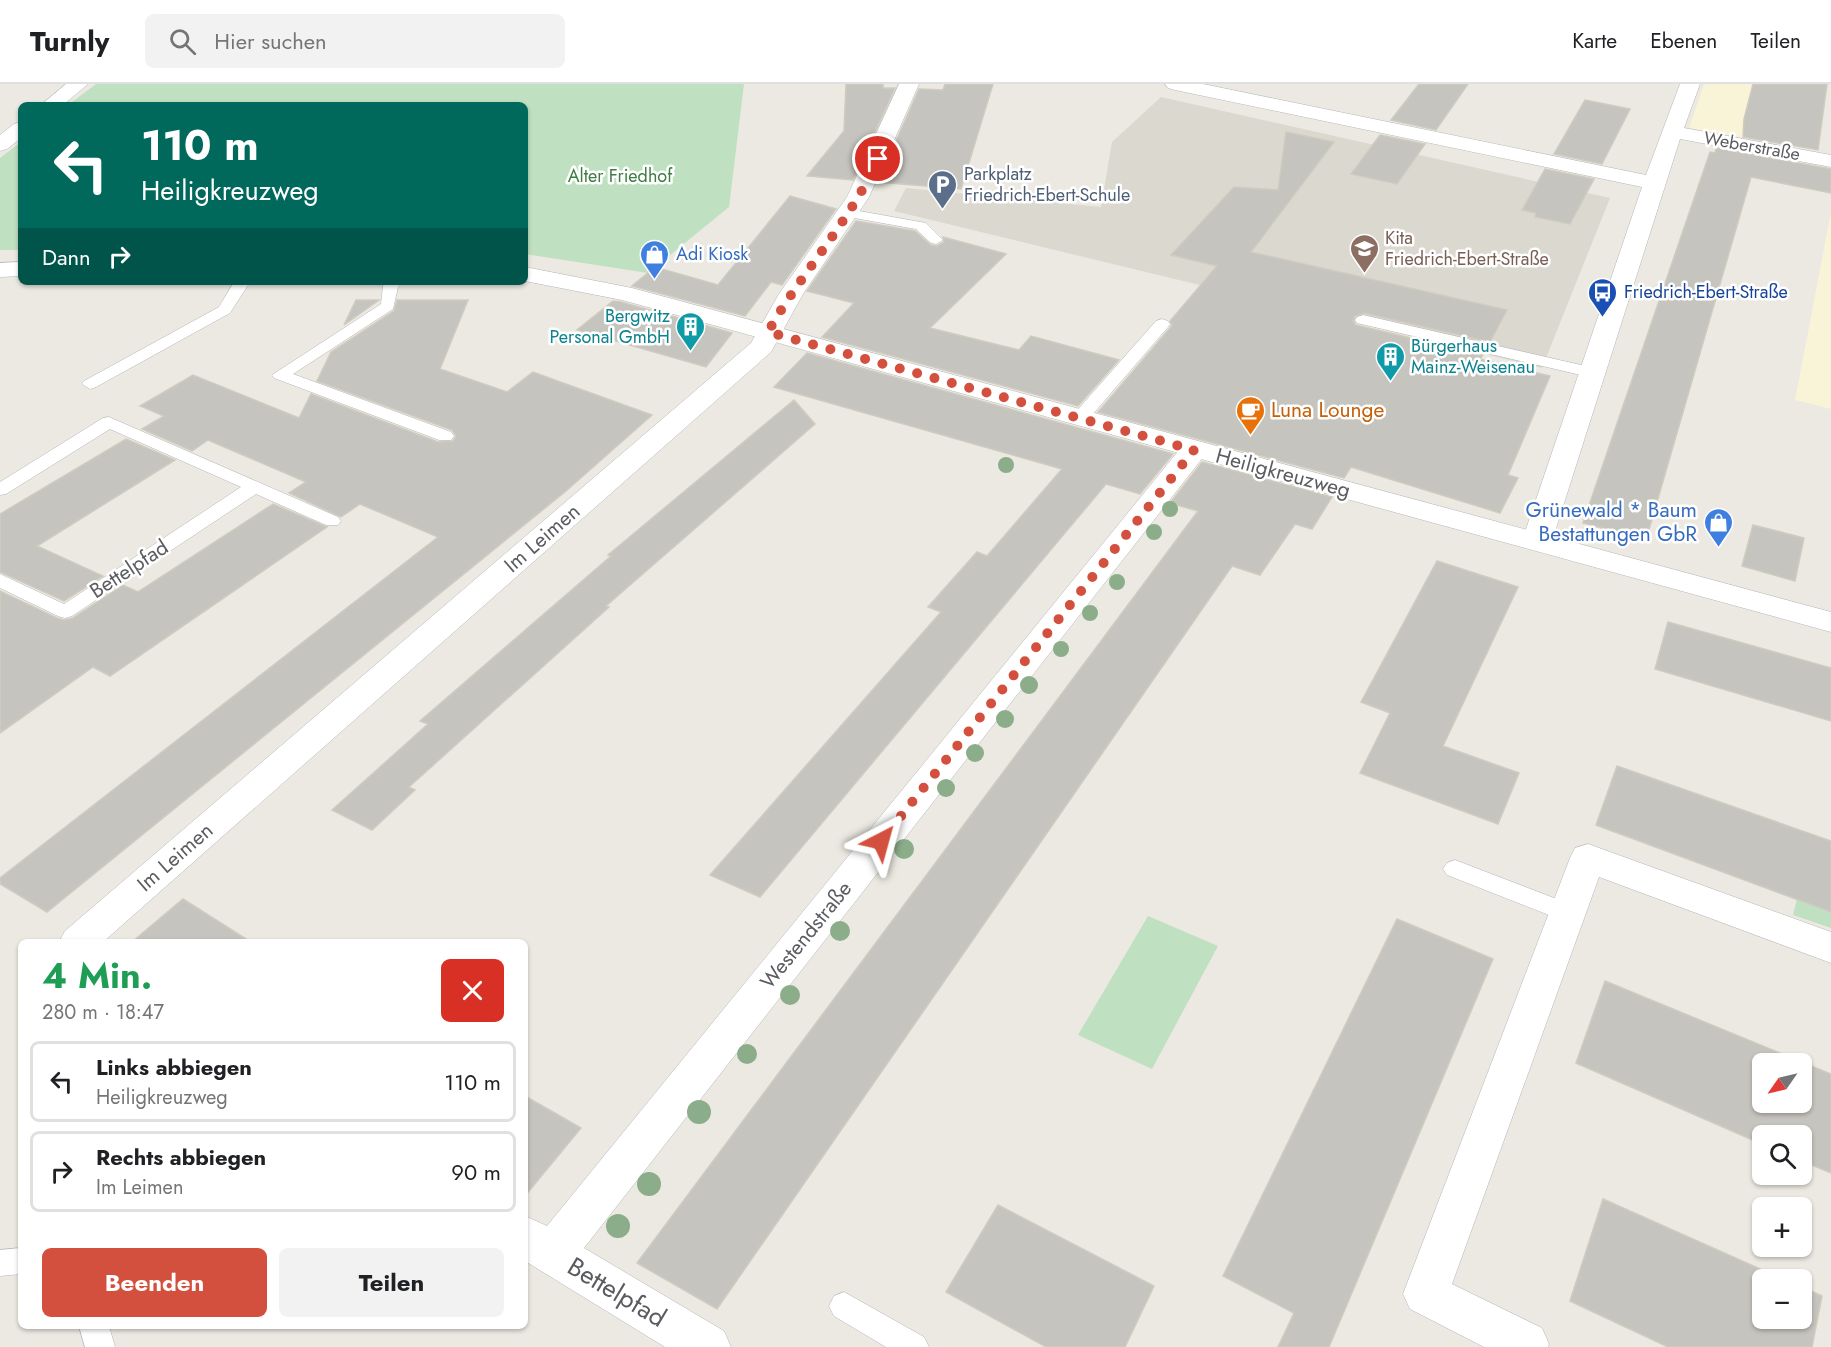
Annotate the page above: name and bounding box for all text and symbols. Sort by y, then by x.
search box [145,14,565,68]
text: Turnly [30,21,109,62]
icon: search [166,25,199,58]
text: Hier suchen [214,25,327,57]
text: Karte [1572,26,1617,56]
text: Ebenen [1650,26,1717,56]
text: Teilen [1750,26,1801,56]
text: 110 m [141,115,259,176]
street label: Weberstraße [1702,125,1802,167]
icon: left [42,126,120,204]
pin [852,133,903,184]
icon: arrive [861,142,894,175]
place label: Parkplatz Friedrich-Ebert-Schule [964,161,1130,208]
park label: Alter Friedhof [568,163,673,189]
parking icon: Parkplatz Friedrich-Ebert-Schule [927,168,959,210]
text: Heiligkreuzweg [141,171,319,210]
place label: Kita Friedrich-Ebert-Straße [1385,225,1549,272]
school or university icon: Kita Friedrich-Ebert-Straße [1348,232,1380,274]
shop icon: Adi Kiosk [639,238,671,280]
icon: right [103,240,136,273]
text: Dann [42,241,91,273]
place label: Adi Kiosk [676,241,748,267]
bus stop icon: Friedrich-Ebert-Straße [1587,276,1619,318]
place label: Friedrich-Ebert-Straße [1624,279,1788,305]
place label: Bergwitz Personal GmbH [549,303,671,350]
building icon: Bergwitz Personal GmbH [675,310,707,352]
place label: Bürgerhaus Mainz-Weisenau [1411,333,1535,380]
building icon: Bürgerhaus Mainz-Weisenau [1374,340,1406,382]
cafe icon: Luna Lounge [1234,394,1266,436]
place label: Luna Lounge [1271,395,1384,425]
street label: Heiligkreuzweg [1212,441,1354,505]
place label: Grünewald * Baum Bestattungen GbR [1526,495,1697,549]
street label: Im Leimen [498,497,586,579]
shop icon: Grünewald * Baum Bestattungen GbR [1702,506,1734,548]
street label: Bettelpfad [84,532,174,606]
position arrow [849,809,913,873]
street label: Im Leimen [131,816,219,898]
street label: Westendstraße [753,875,859,995]
text: 4 Min. [42,949,152,1001]
button: close [441,959,504,1022]
text: 280 m · 18:47 [42,998,164,1027]
text: Links abbiegen [96,1051,252,1083]
north arrow [1752,1053,1812,1113]
map controls [1752,1053,1812,1329]
icon: left [45,1065,78,1098]
text: 110 m [444,1066,501,1098]
text: Heiligkreuzweg [96,1083,228,1112]
button: search [1752,1125,1812,1185]
text: Rechts abbiegen [96,1141,266,1173]
icon: right [45,1155,78,1188]
text: 90 m [451,1156,501,1188]
text: Im Leimen [96,1173,183,1202]
button: + [1752,1197,1812,1257]
button: Beenden [42,1248,267,1317]
button: Teilen [279,1248,504,1317]
street label: Bettelpfad [560,1248,674,1336]
button: − [1752,1269,1812,1329]

